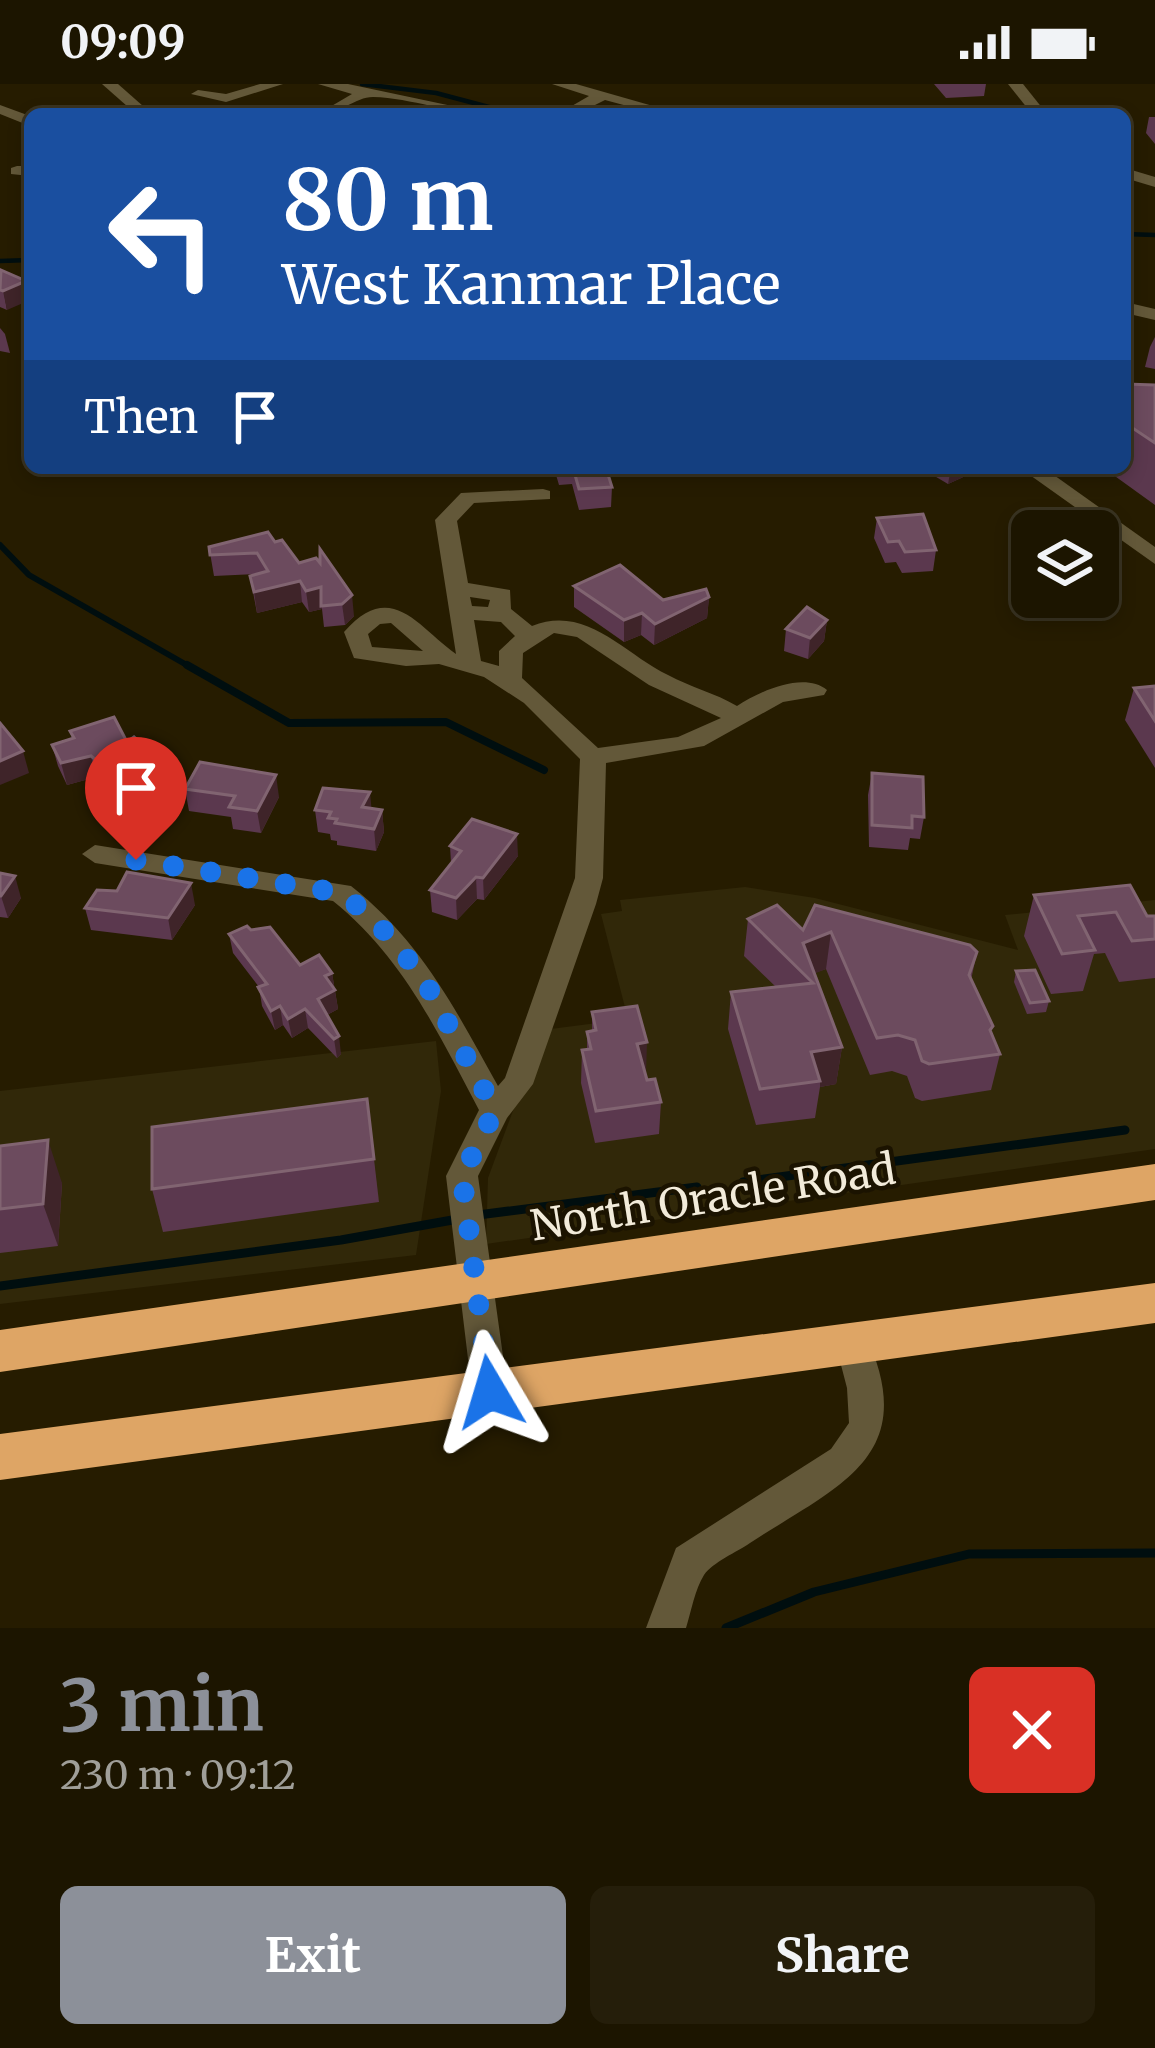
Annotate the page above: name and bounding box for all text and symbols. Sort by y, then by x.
text: 09:09 [60,14,185,70]
text: 80 m [282,147,494,253]
icon: left [84,156,240,312]
text: West Kanmar Place [282,251,780,319]
icon: arrive [222,384,288,450]
text: Then [84,389,198,445]
map controls [1011,510,1119,618]
button: layers [1011,510,1119,618]
pin [85,737,187,860]
icon: arrive [103,755,169,821]
street label: North Oracle Road [527,1142,899,1252]
position arrow [427,1329,553,1455]
text: 3 min [60,1660,264,1751]
button: close [969,1667,1095,1793]
text: 230 m · 09:12 [60,1751,296,1800]
button: Exit [60,1886,566,2024]
button: Share [590,1886,1095,2024]

